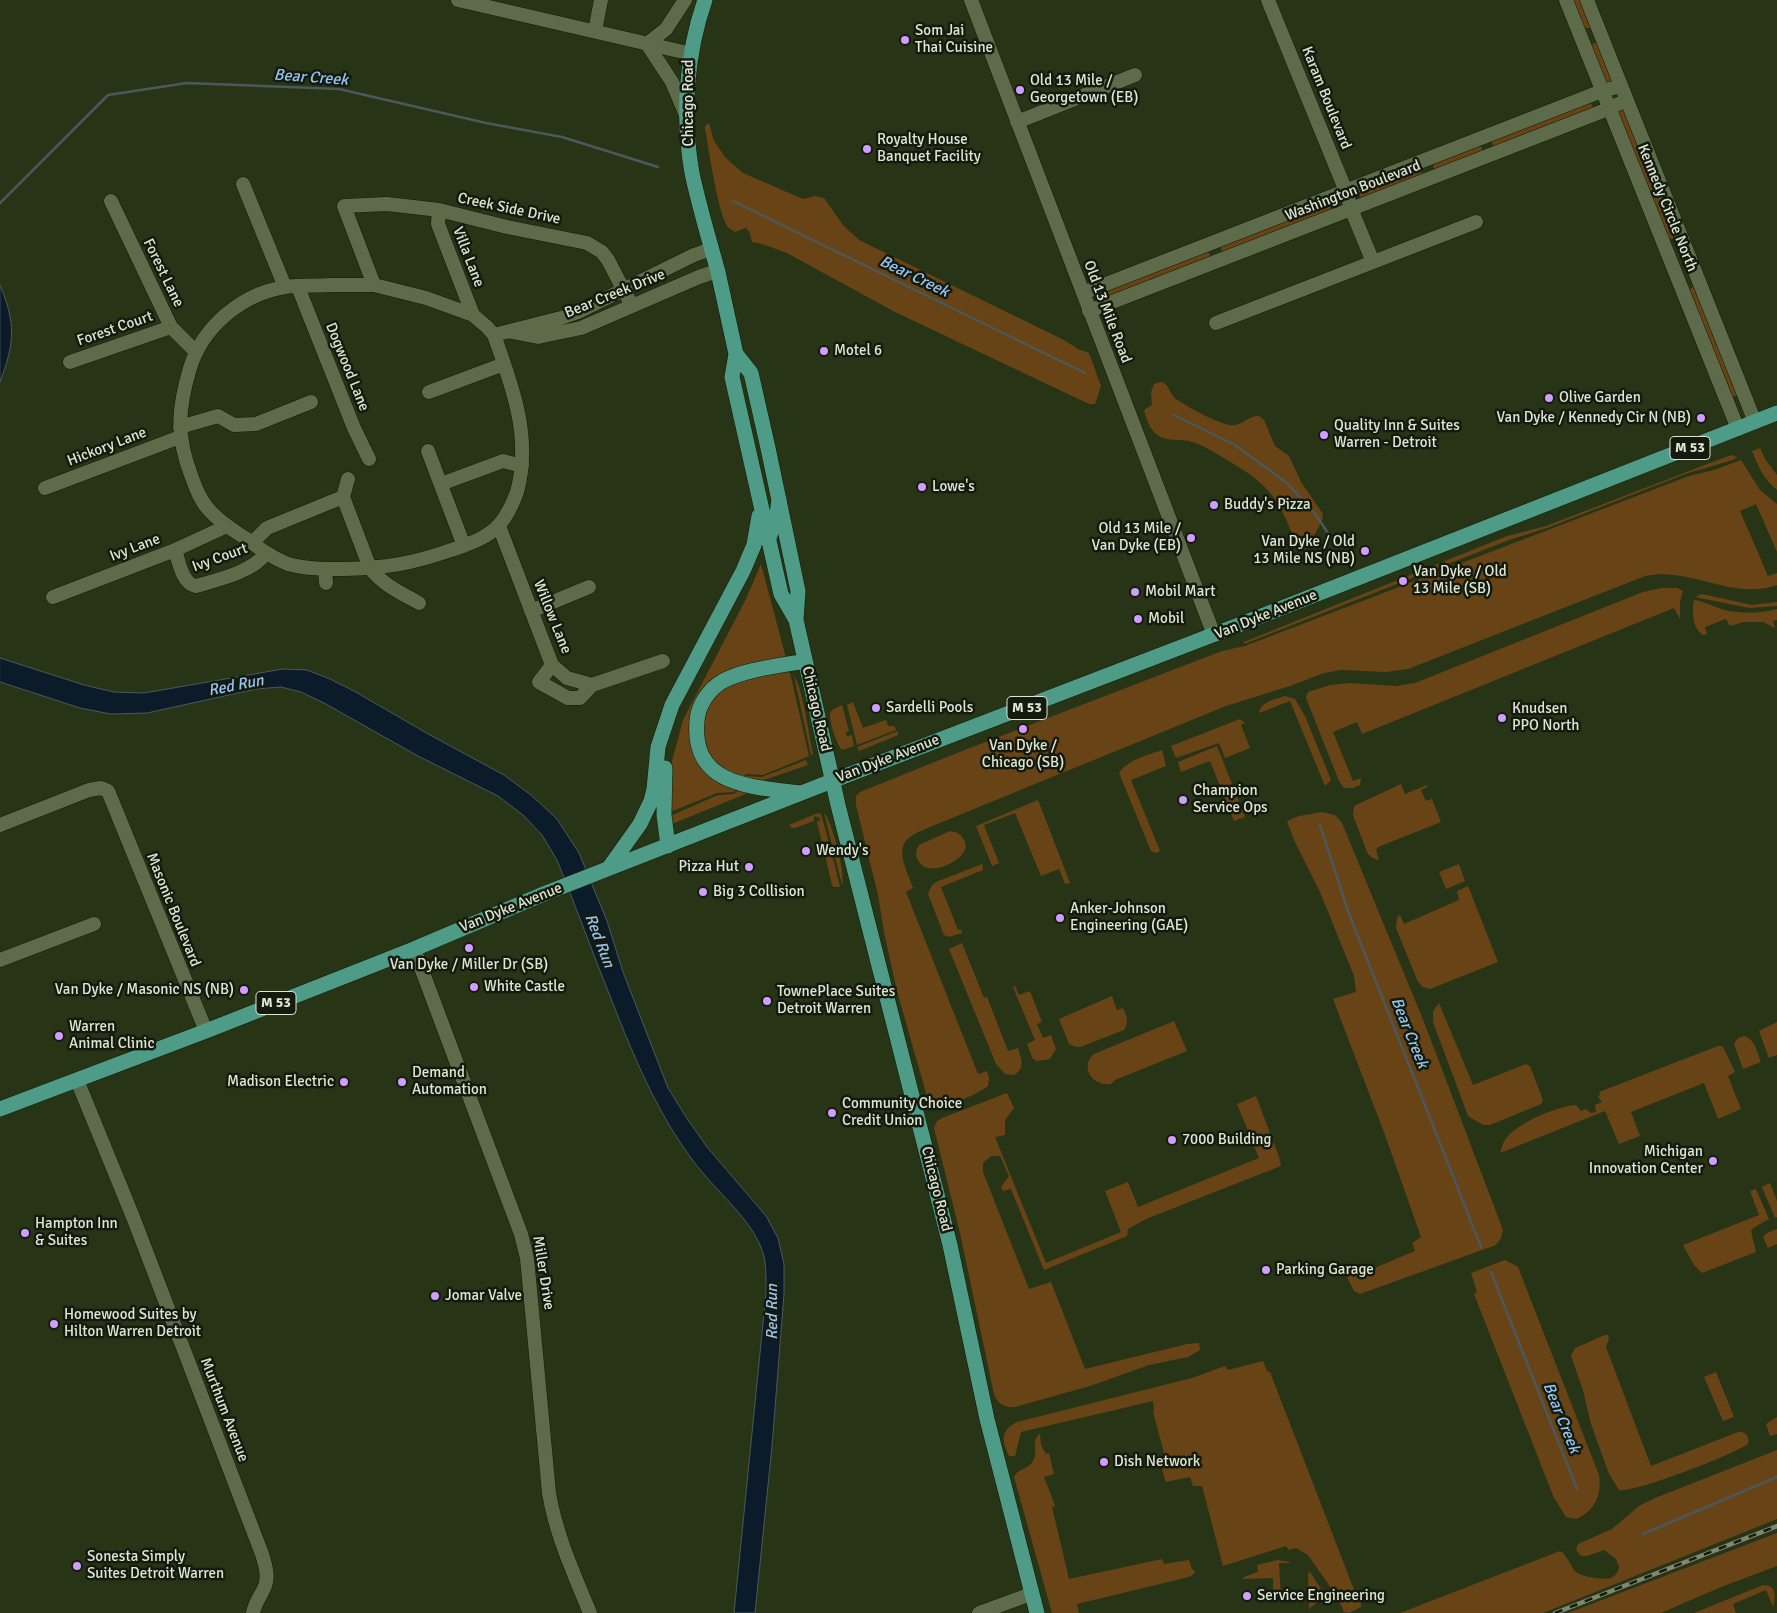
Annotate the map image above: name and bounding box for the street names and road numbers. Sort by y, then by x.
street label: Karam Boulevard [1297,44,1355,152]
street label: Chicago Road [680,59,698,147]
street label: Kennedy Circle North [1633,142,1701,274]
street label: Washington Boulevard [1283,157,1423,225]
street label: Creek Side Drive [456,189,562,229]
street label: Villa Lane [448,224,488,290]
street label: Forest Lane [139,236,187,310]
street label: Old 13 Mile Road [1079,258,1135,366]
street label: Bear Creek Drive [562,266,668,322]
street label: Forest Court [75,308,155,350]
street label: Dogwood Lane [321,320,373,414]
street label: Hickory Lane [65,424,149,470]
road number: M 53 [1670,436,1710,459]
street label: Ivy Lane [107,530,163,566]
street label: Ivy Court [190,540,250,576]
street label: Willow Lane [529,577,575,657]
street label: Van Dyke Avenue [1212,586,1320,644]
street label: Chicago Road [797,665,835,753]
road number: M 53 [1007,696,1047,720]
street label: Van Dyke Avenue [834,731,942,787]
street label: Masonic Boulevard [142,850,204,970]
street label: Van Dyke Avenue [457,879,565,937]
road number: M 53 [256,991,296,1014]
street label: Chicago Road [917,1145,955,1233]
street label: Miller Drive [528,1235,558,1311]
street label: Murthum Avenue [196,1355,252,1465]

